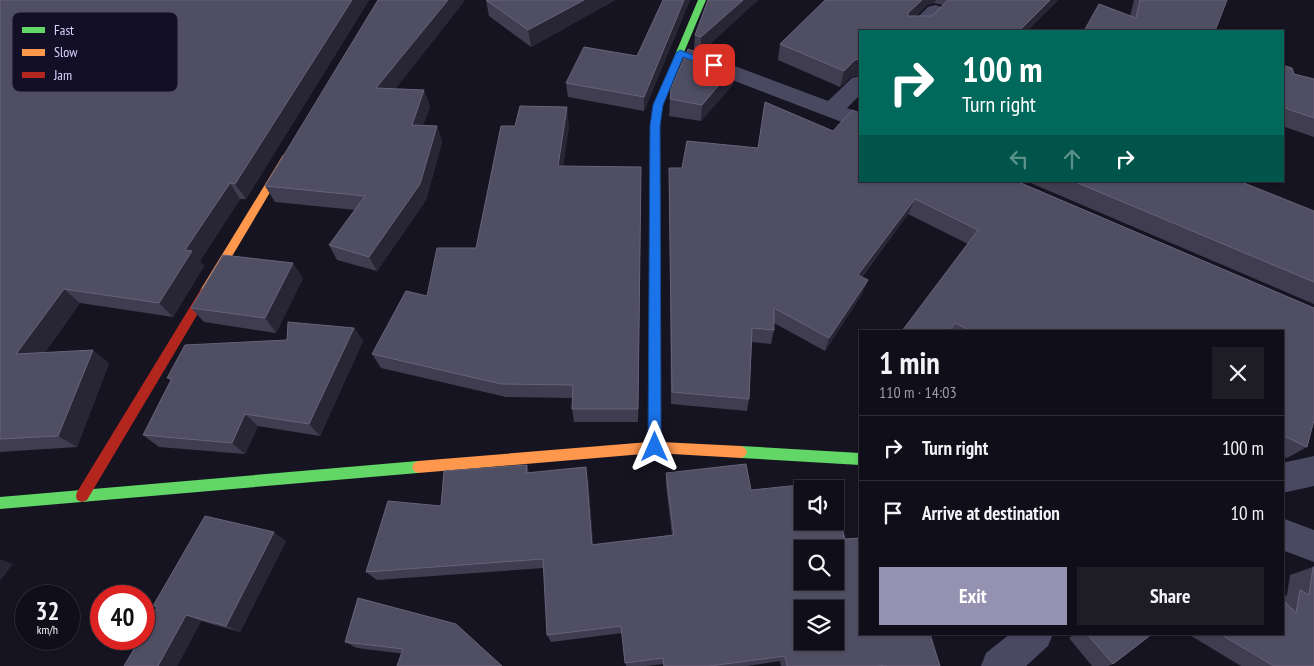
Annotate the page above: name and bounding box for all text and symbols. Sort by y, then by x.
legend [12,12,178,92]
text: Fast [54,21,74,39]
text: Slow [54,43,78,61]
pin [693,44,735,86]
text: 100 m [962,46,1043,92]
icon: right [879,50,944,115]
icon: arrive [700,51,728,79]
text: Jam [53,66,72,84]
text: Turn right [962,90,1036,118]
icon: left [1005,145,1033,173]
icon: ahead [1058,145,1086,173]
icon: right [1111,145,1139,173]
text: 1 min [879,343,940,382]
button: close [1212,347,1264,399]
text: 110 m · 14:03 [879,382,957,402]
position arrow [628,420,680,472]
icon: right [879,434,907,462]
text: Turn right [922,436,988,460]
text: 100 m [1222,436,1264,460]
map controls [794,480,844,650]
button: sound [794,480,844,530]
icon: arrive [879,499,907,527]
text: Arrive at destination [922,501,1060,525]
text: 10 m [1231,501,1264,525]
button: search [794,540,844,590]
button: Exit [879,567,1067,625]
button: Share [1077,567,1264,625]
speed limit sign: 40 [90,585,155,650]
text: 32 [36,595,59,627]
button: layers [794,600,844,650]
text: km/h [37,622,58,637]

